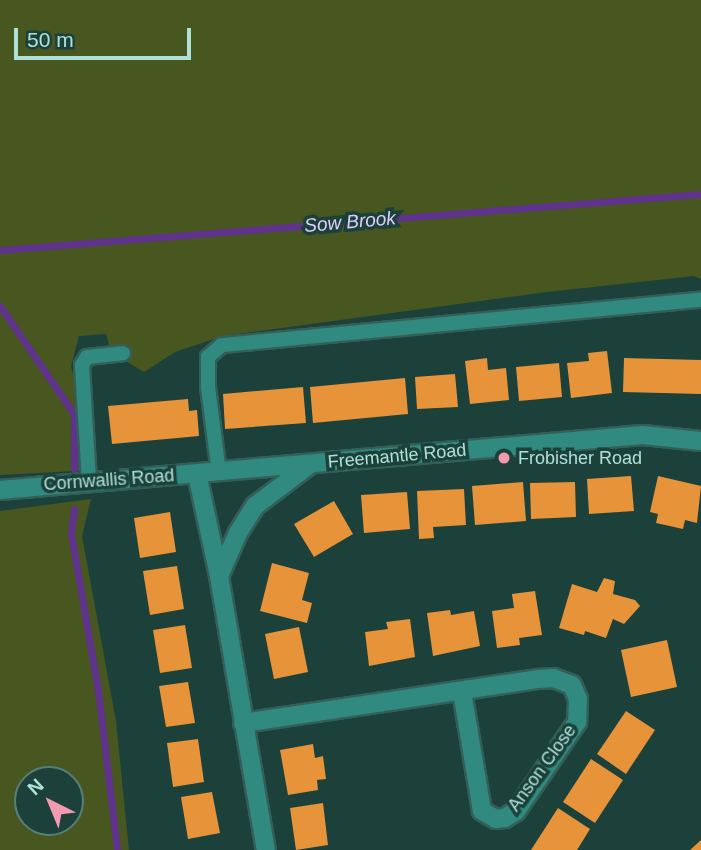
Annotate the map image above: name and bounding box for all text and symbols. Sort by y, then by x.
scale bar [18,14,194,58]
text: 50 m [27,28,74,51]
water label: Sow Brook [303,207,397,237]
street label: Freemantle Road [327,439,467,473]
place label: Frobisher Road [518,447,642,469]
marker: Frobisher Road [496,450,512,466]
street label: Cornwallis Road [43,465,175,495]
street label: Anson Close [503,720,581,816]
north arrow [14,766,84,836]
text: N [24,774,48,799]

